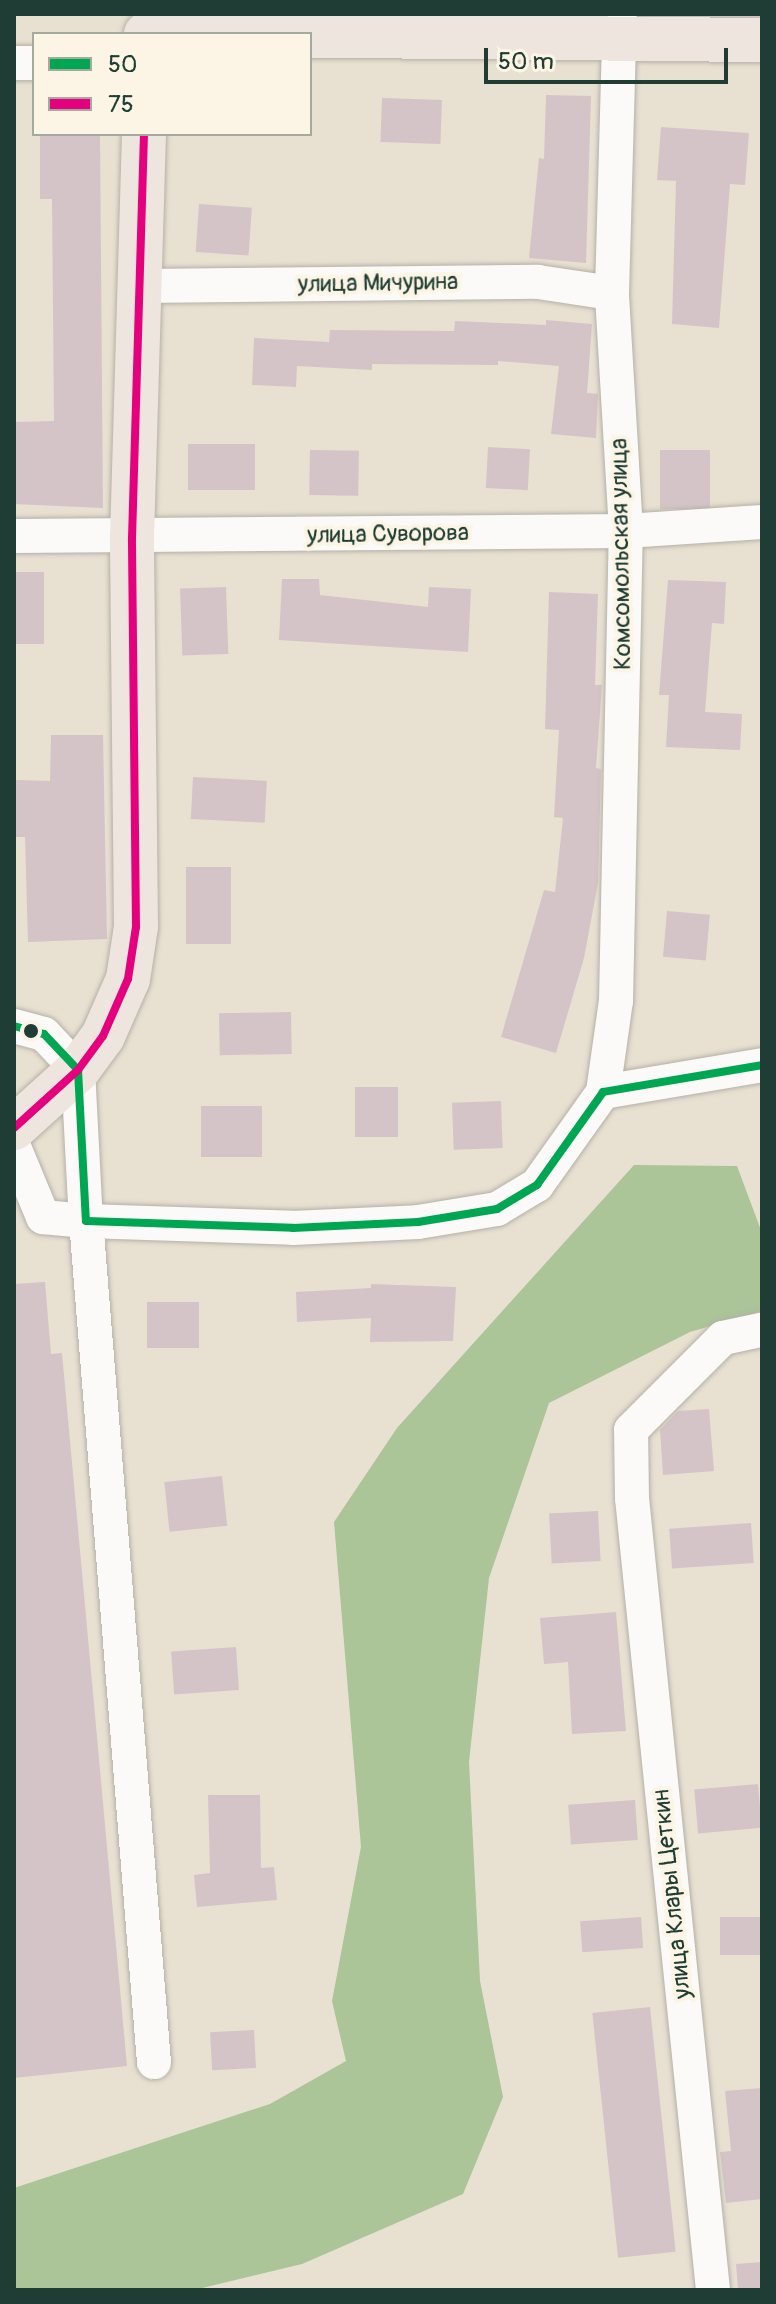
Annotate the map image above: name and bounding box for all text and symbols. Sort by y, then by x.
legend [32,32,312,136]
scale bar [488,32,732,82]
text: 50 m [498,47,554,76]
text: 50 [108,50,137,79]
text: 75 [108,90,134,119]
street label: улица Мичурина [298,267,458,299]
street label: Комсомольская улица [605,438,637,670]
street label: улица Суворова [307,518,469,550]
unlabelled marker [23,1023,39,1039]
street label: улица Клары Цеткин [647,1788,697,2000]

